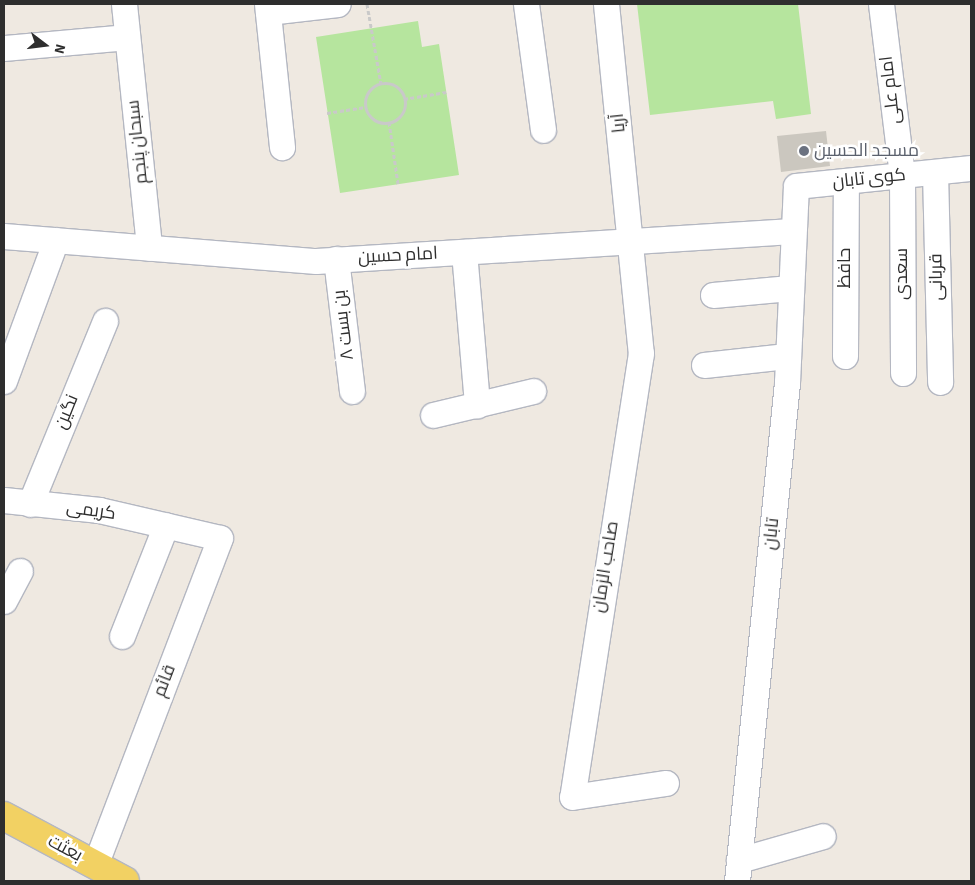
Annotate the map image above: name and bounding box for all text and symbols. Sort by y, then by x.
north arrow [20,20,70,70]
text: N [49,42,70,56]
street label: امام علی [876,55,906,125]
street label: سبحان پنجم [123,99,153,185]
street label: آریا [607,112,631,134]
place label: مسجد الحسین [814,140,919,162]
marker: مسجد الحسین [798,145,810,157]
street label: کوی تابان [831,164,907,194]
street label: امام حسین [358,243,438,269]
street label: حافظ [834,248,856,288]
street label: سعدی [891,248,913,300]
street label: قربانی [926,253,948,301]
street label: بن بست ۸ [329,289,359,361]
street label: نگین [50,392,84,432]
street label: کریمی [65,497,117,525]
street label: تابان [760,517,784,551]
street label: صاحب الزمان [588,520,624,614]
street label: قائم [149,662,181,700]
street label: بعثت [44,831,86,867]

